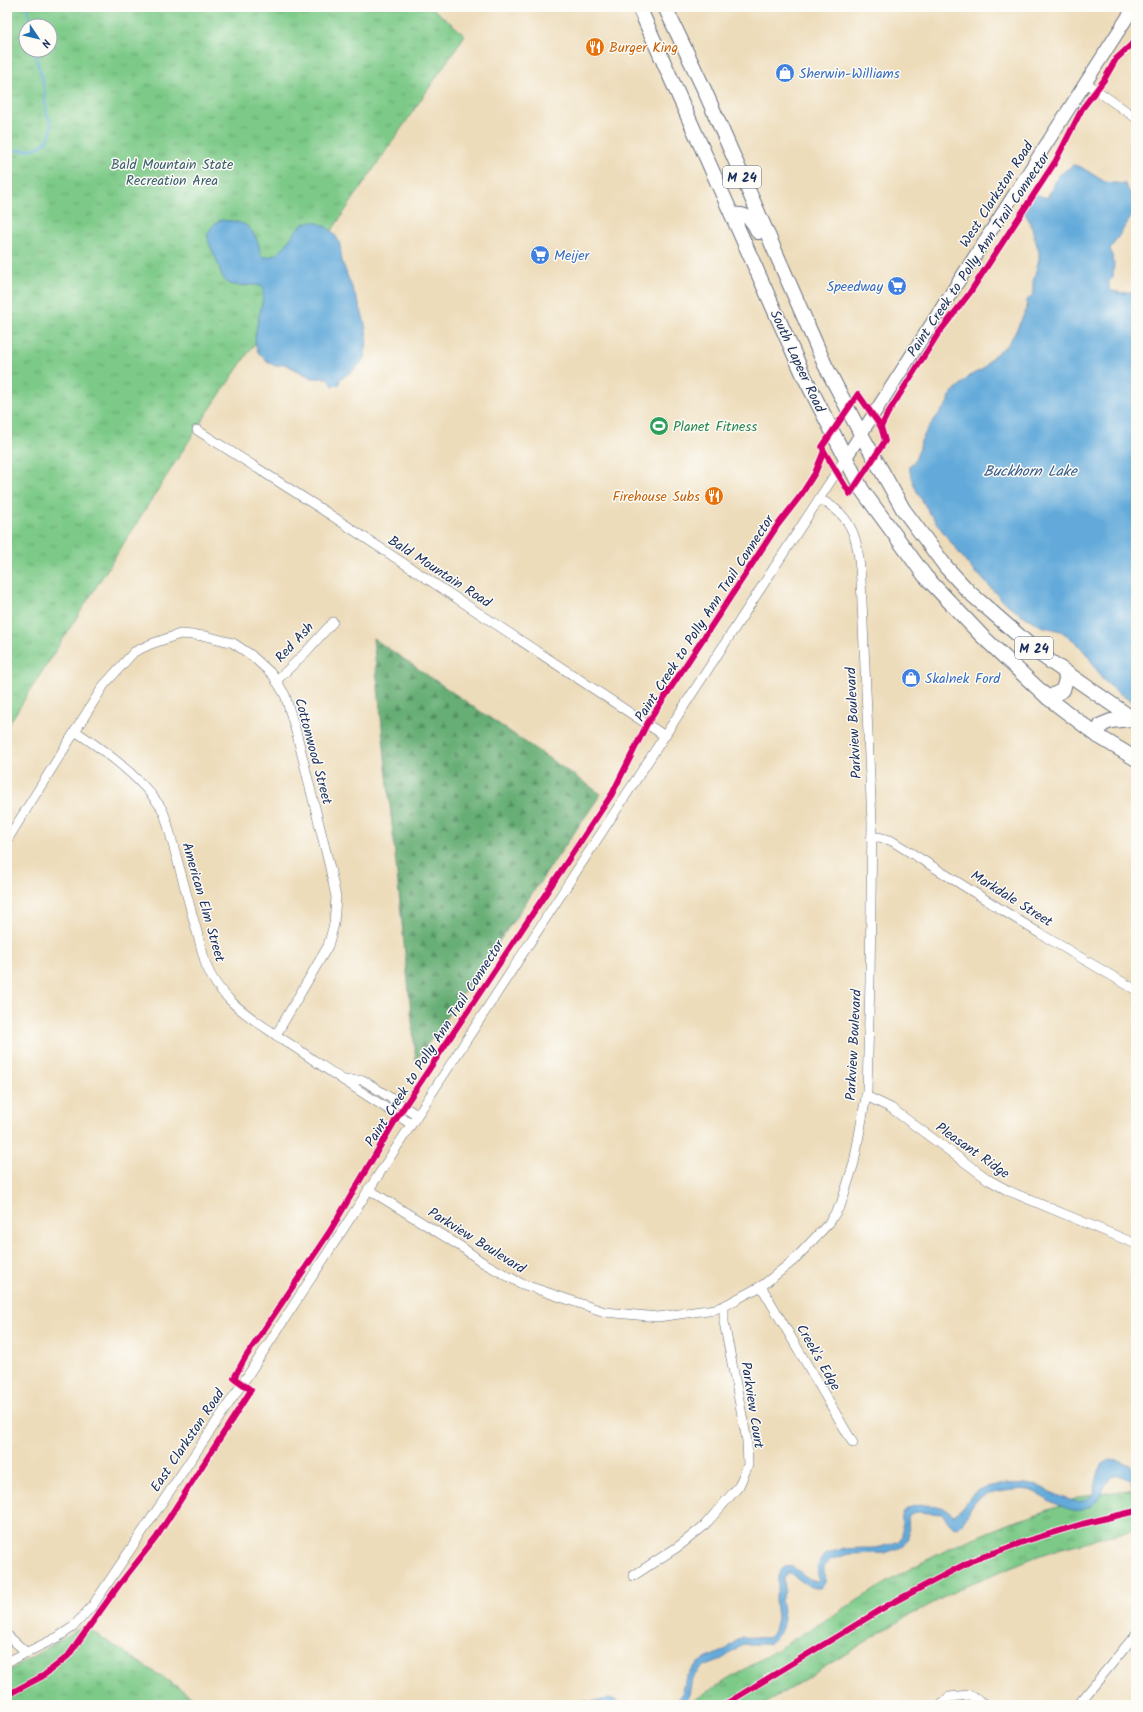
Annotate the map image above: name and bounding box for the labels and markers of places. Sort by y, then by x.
restaurant icon: Burger King [584,36,606,58]
place label: Burger King [609,37,678,59]
shop icon: Sherwin-Williams [774,62,796,84]
place label: Sherwin-Williams [799,63,900,85]
supermarket icon: Meijer [529,244,551,266]
place label: Meijer [554,245,591,267]
supermarket icon: Speedway [886,275,908,297]
place label: Speedway [827,276,883,298]
sports icon: Planet Fitness [648,415,670,437]
place label: Planet Fitness [673,416,757,438]
restaurant icon: Firehouse Subs [703,485,725,507]
place label: Firehouse Subs [612,486,700,508]
shop icon: Skalnek Ford [900,667,922,689]
place label: Skalnek Ford [925,668,1001,690]

